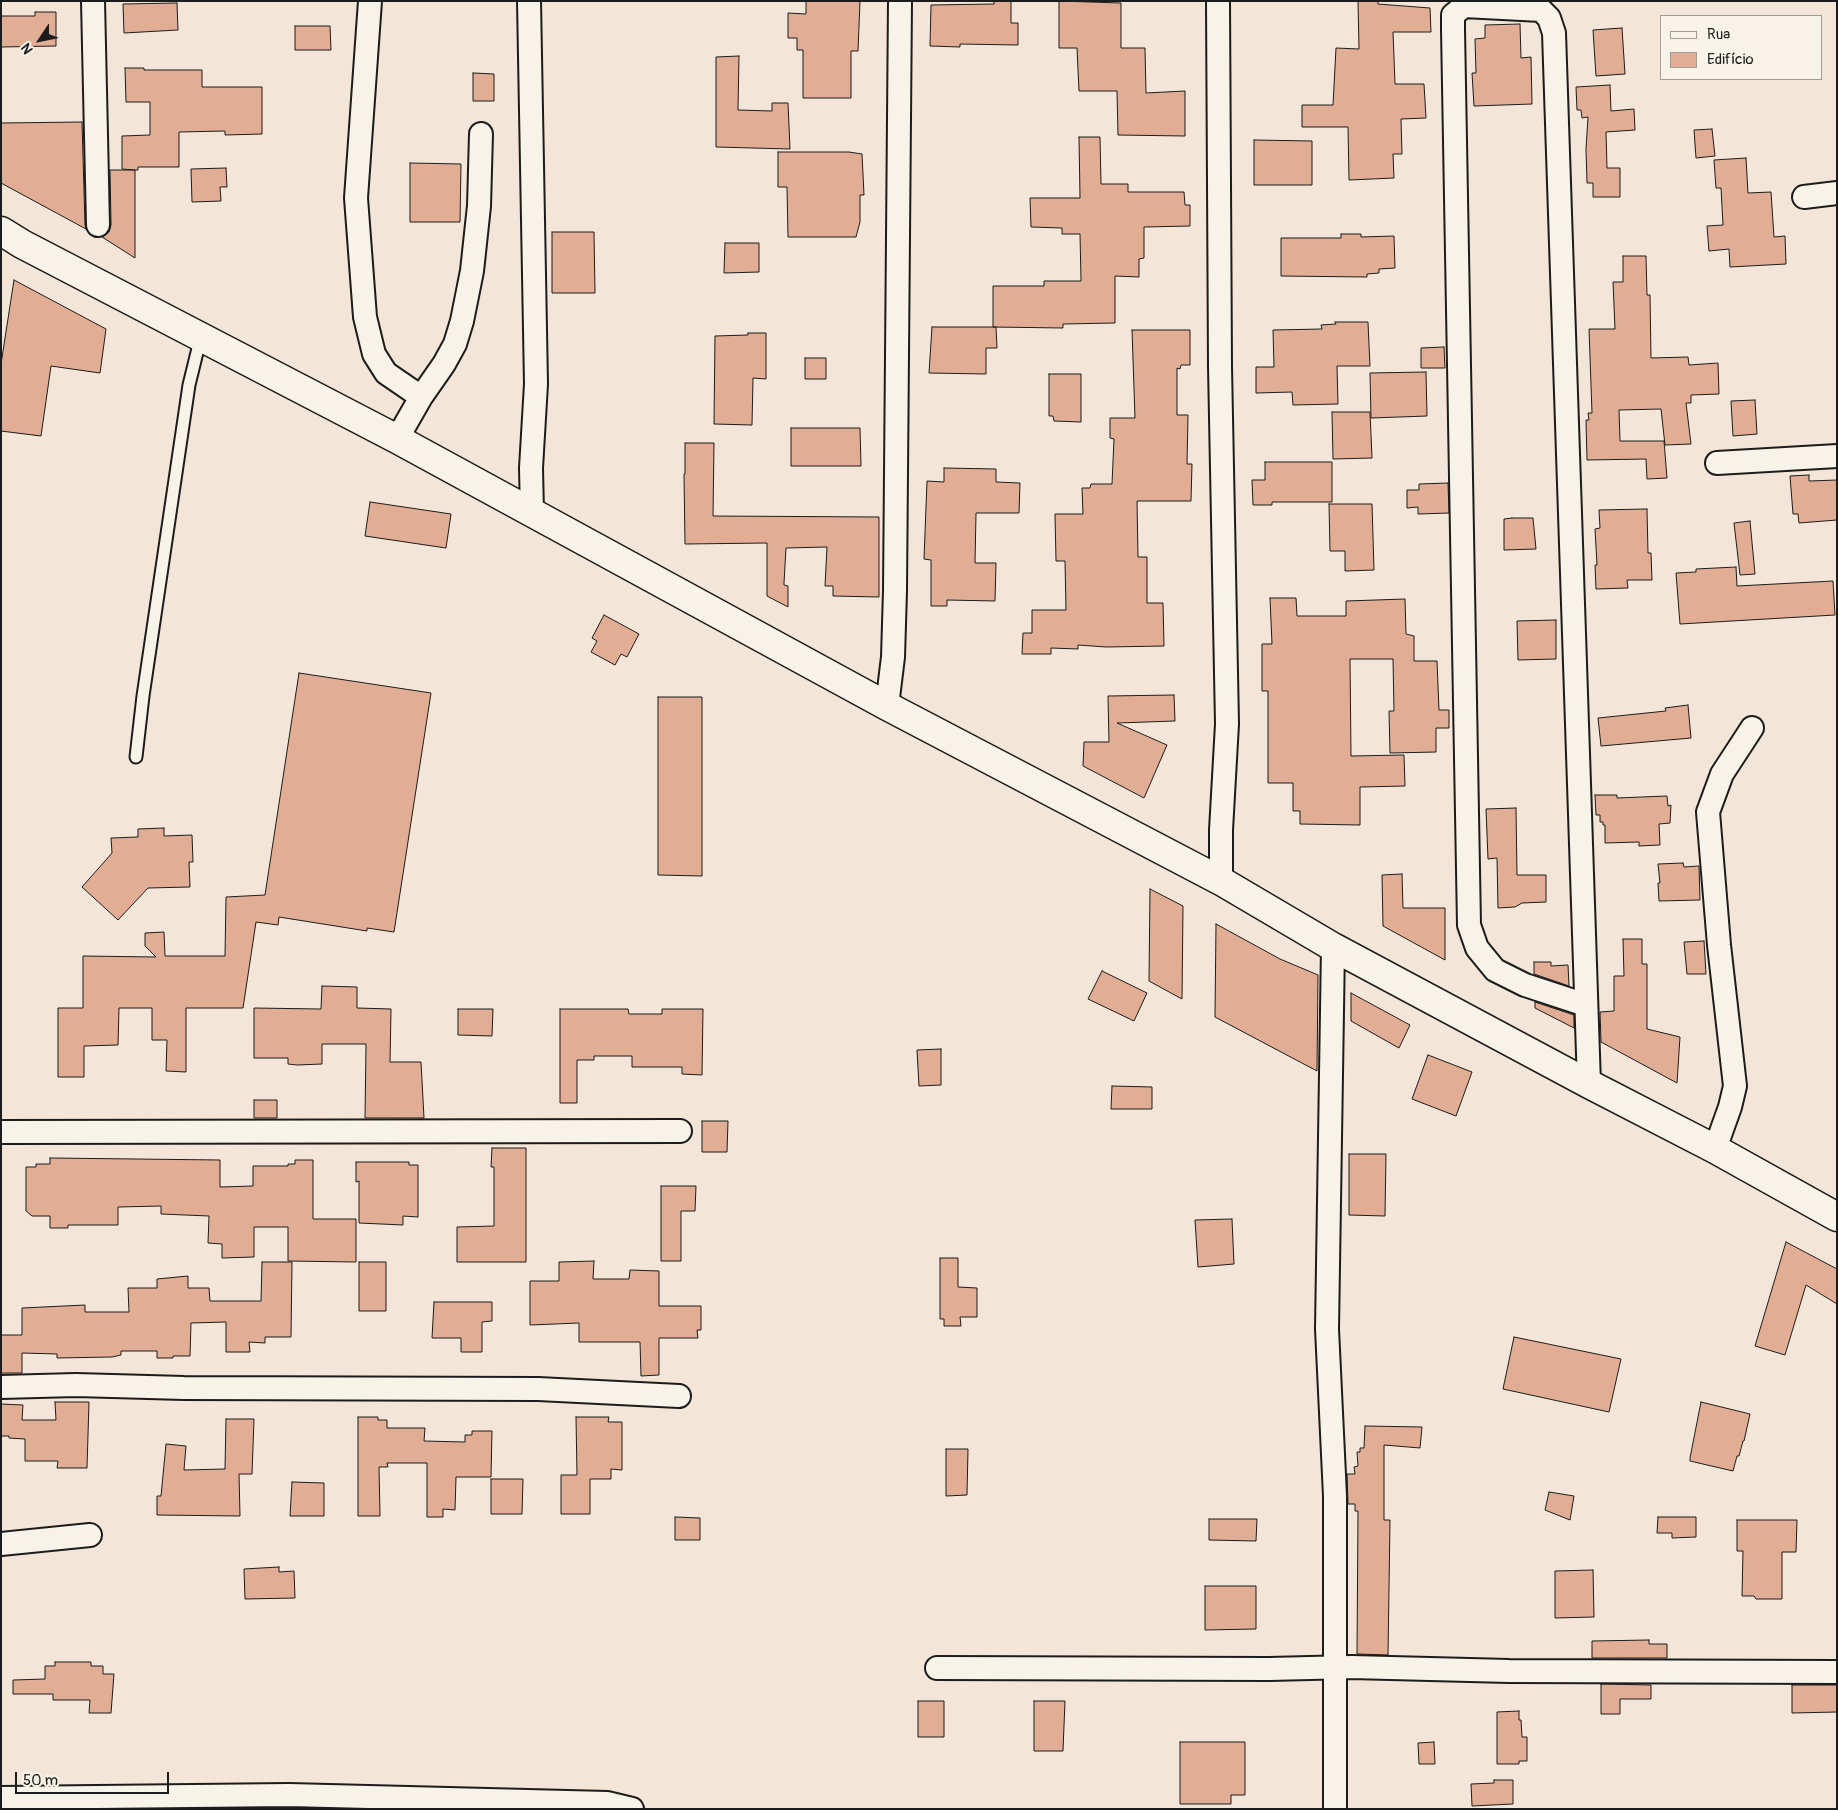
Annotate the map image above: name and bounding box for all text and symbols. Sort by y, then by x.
north arrow [15,15,65,65]
legend [1660,15,1823,80]
text: Rua [1707,25,1730,44]
text: N [17,40,37,57]
text: Edifício [1707,50,1753,69]
scale bar [18,1762,171,1794]
text: 50 m [23,1771,58,1790]

